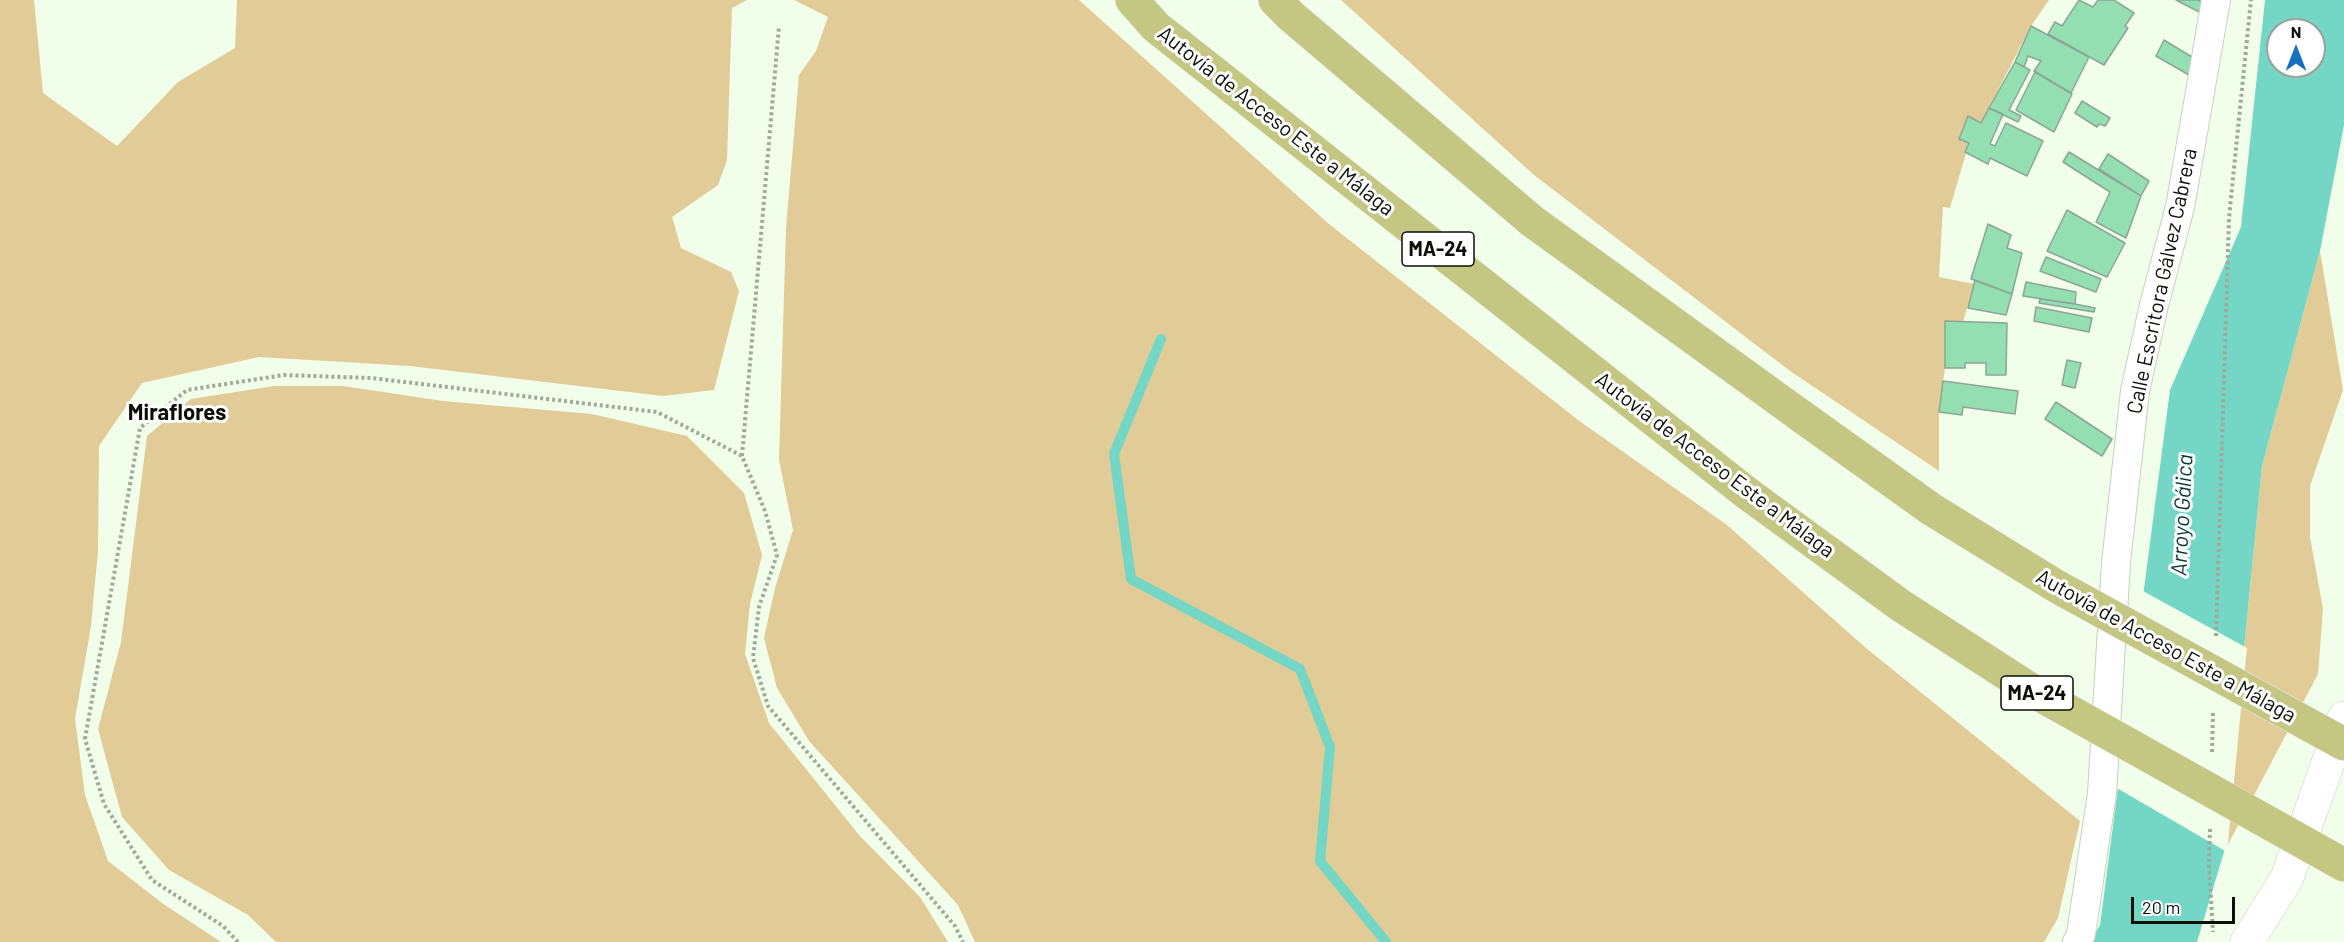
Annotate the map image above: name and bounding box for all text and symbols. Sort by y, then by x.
north arrow [2266,18,2326,78]
street label: Autovía de Acceso Este a Málaga [1153,21,1399,221]
text: N [2291,22,2301,41]
street label: Calle Escritora Gálvez Cabrera [2122,146,2202,416]
road number: MA-24 [1402,232,1474,266]
street label: Autovía de Acceso Este a Málaga [1590,367,1840,563]
district label: Miraflores [128,400,226,426]
water label: Arroyo Gálica [2166,453,2198,577]
street label: Autovía de Acceso Este a Málaga [2032,564,2300,728]
road number: MA-24 [2001,676,2073,710]
scale bar [2134,885,2238,923]
text: 20 m [2142,896,2180,918]

